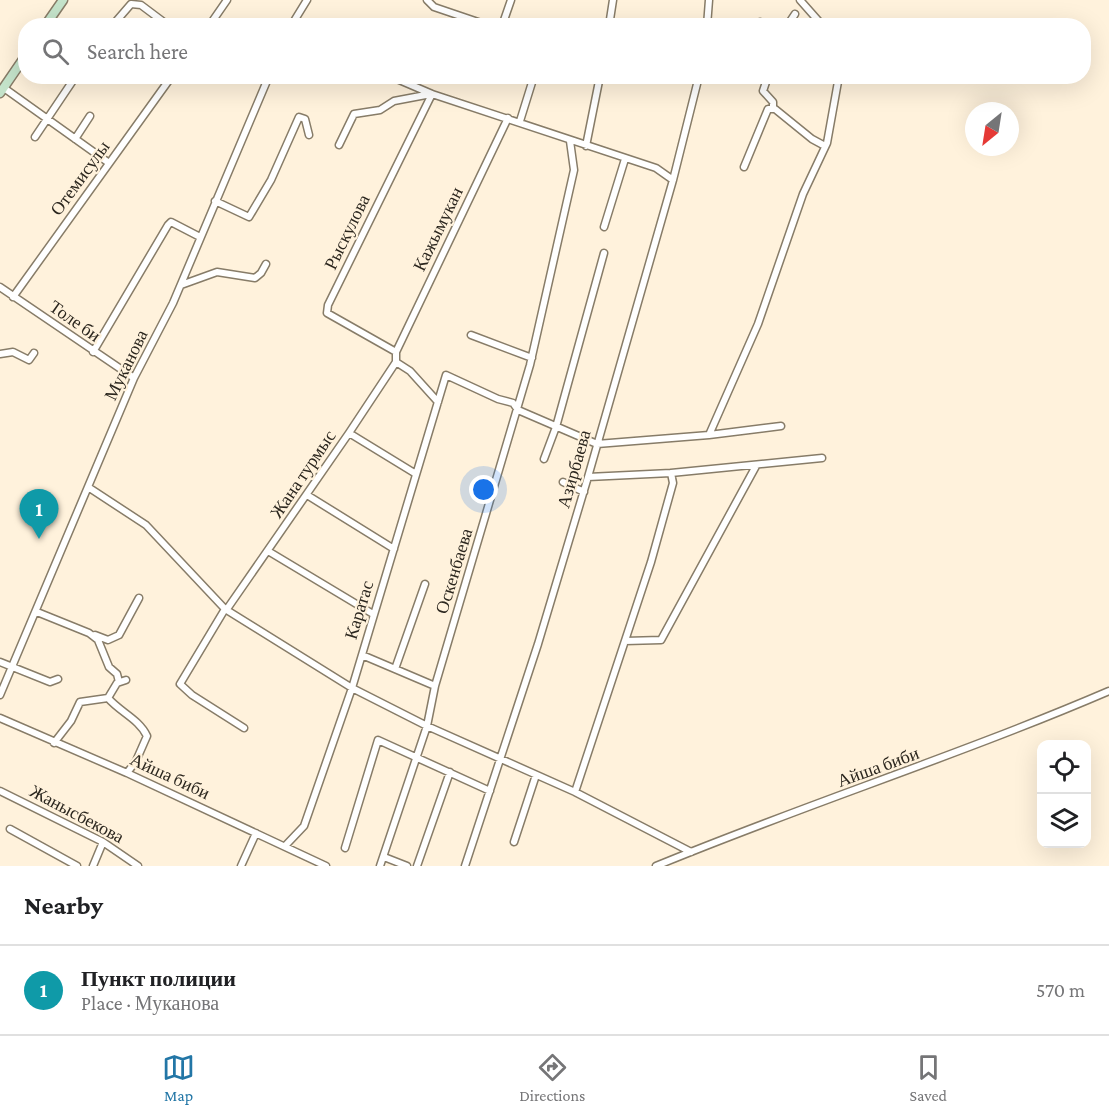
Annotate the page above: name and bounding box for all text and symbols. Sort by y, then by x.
search box [18,18,1091,84]
icon: search [39,35,72,68]
text: Search here [87,39,188,64]
north arrow [965,102,1019,156]
street label: Отемисулы [46,137,114,219]
street label: Кажымукан [409,183,467,274]
street label: Рыскулова [320,191,374,273]
street label: Толе би [46,296,105,346]
street label: Муканова [100,326,152,403]
street label: Жана турмыс [266,426,340,522]
street label: Азирбаева [553,428,595,510]
your location [469,475,498,504]
pin: 1 [20,490,58,539]
street label: Оскенбаева [432,526,476,616]
street label: Каратас [341,578,377,642]
map controls [1037,740,1091,848]
button: locate [1037,740,1091,794]
street label: Айша биби [834,743,922,791]
street label: Айша биби [127,749,213,803]
street label: Жанысбекова [27,781,127,847]
button: layers [1037,794,1091,848]
text: Nearby [24,891,103,920]
text: Пункт полиции [81,966,236,991]
text: 1 [40,979,47,1001]
text: 570 m [1036,979,1085,1001]
text: Place · Муканова [81,992,219,1014]
tab: Map [162,1051,195,1104]
tab: Directions [519,1051,585,1104]
tab: Saved [909,1051,947,1104]

